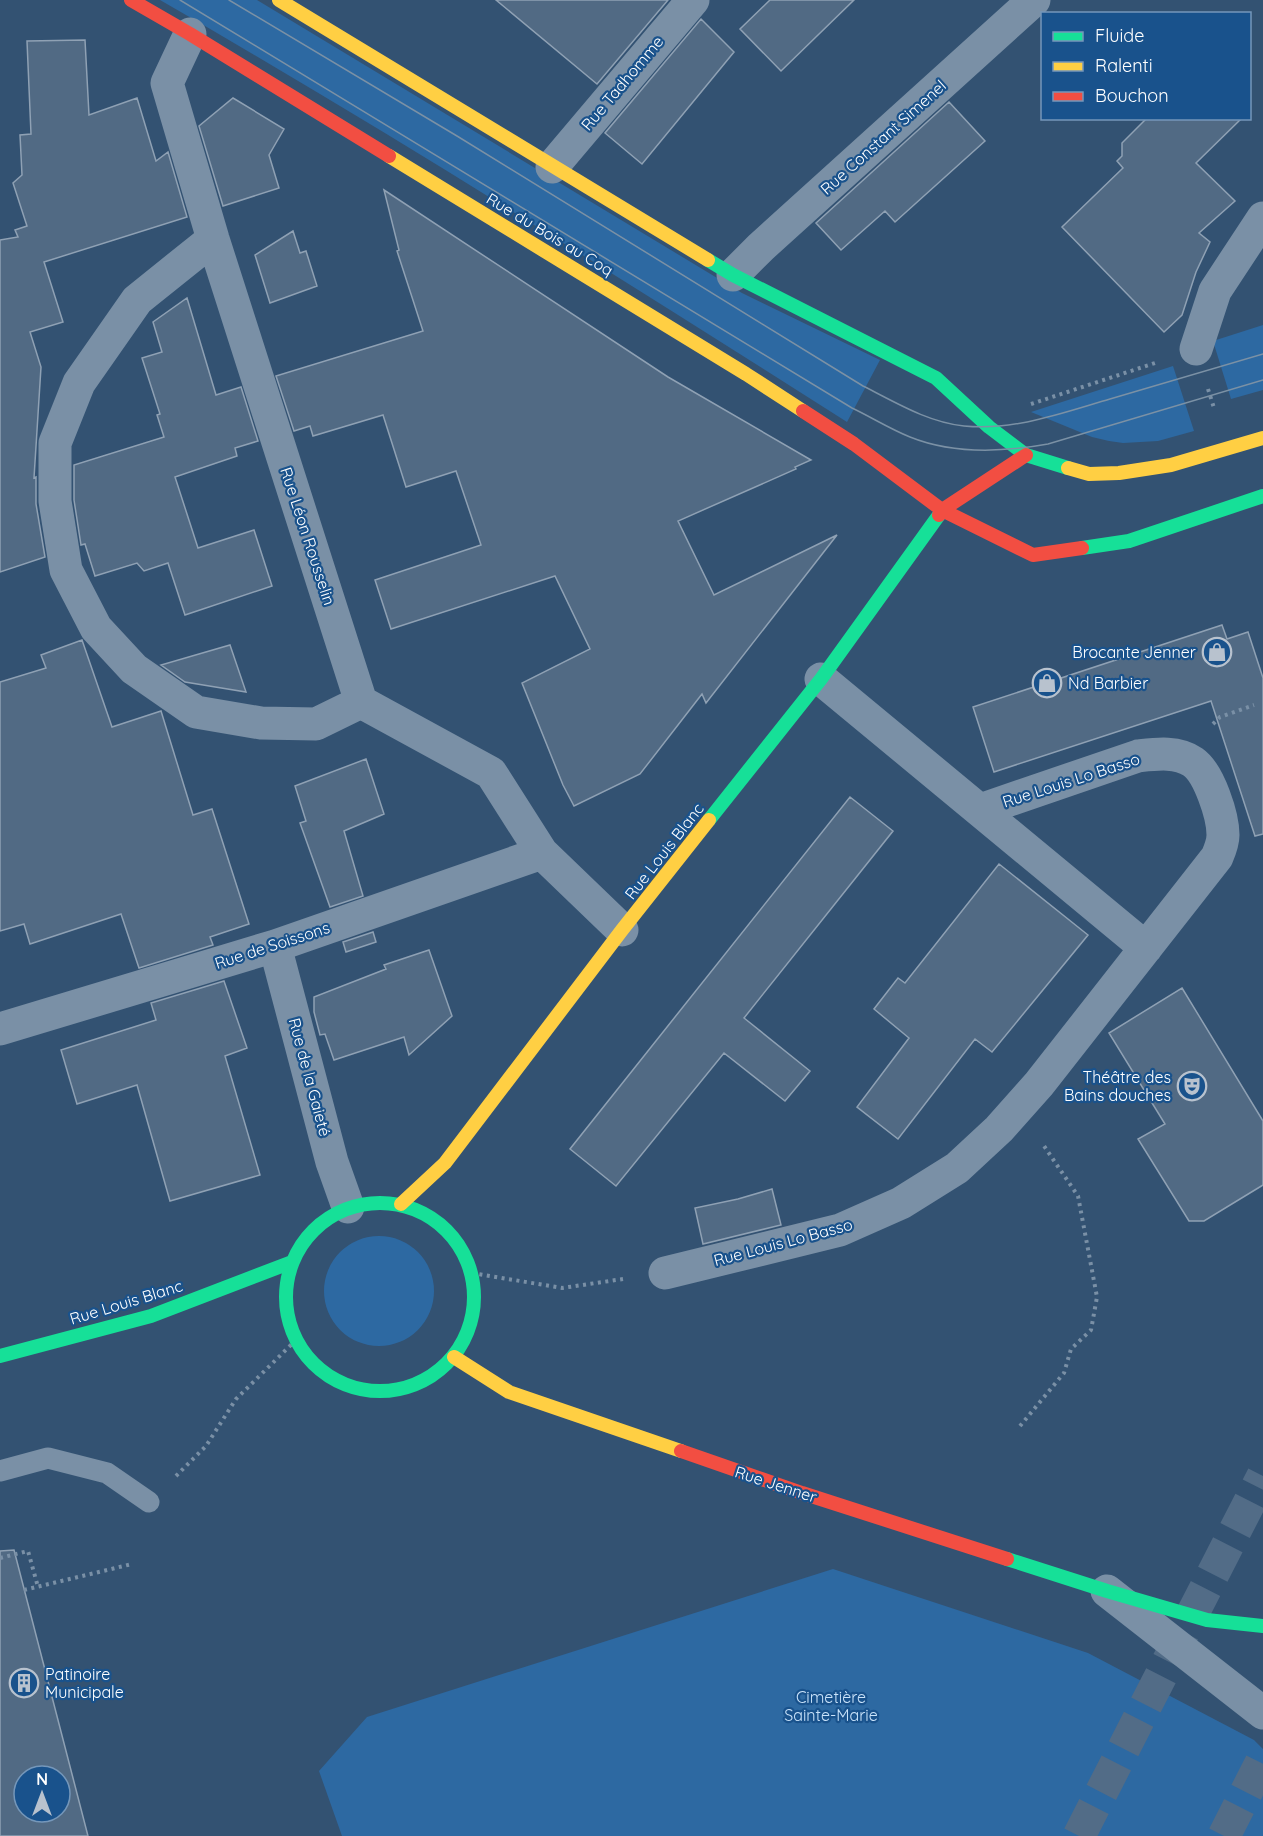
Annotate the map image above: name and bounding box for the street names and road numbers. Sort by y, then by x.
street label: Rue Tadhomme [577,32,667,134]
street label: Rue Constant Simenel [816,75,950,199]
street label: Rue du Bois au Coq [483,188,617,280]
street label: Rue Léon Rousselin [276,465,340,607]
street label: Rue Louis Lo Basso [1000,748,1142,812]
street label: Rue Louis Blanc [620,799,708,903]
street label: Rue de Soissons [212,917,332,973]
street label: Rue de la Gaieté [285,1016,335,1138]
street label: Rue Louis Lo Basso [711,1214,855,1270]
street label: Rue Louis Blanc [67,1275,185,1329]
street label: Rue Jenner [733,1461,819,1507]

